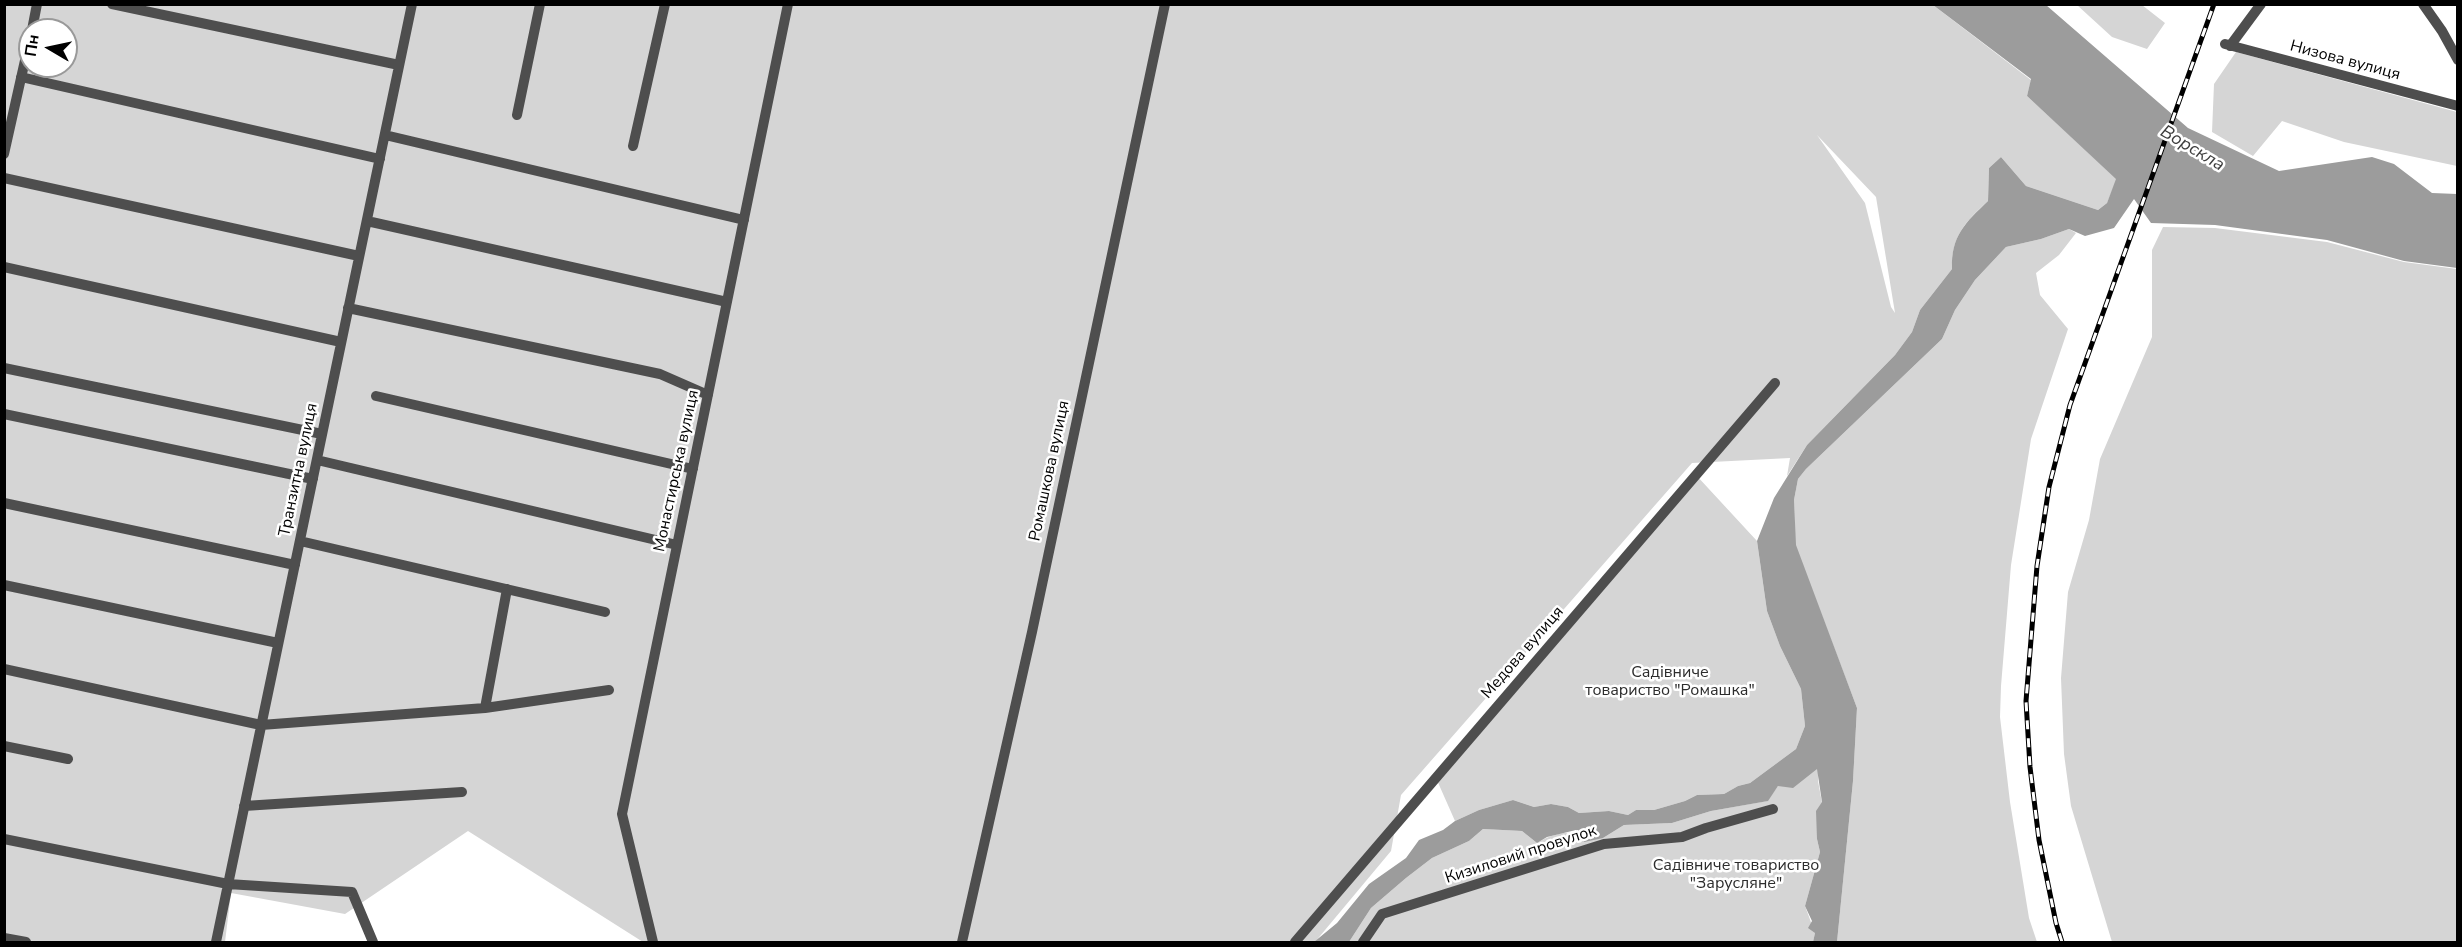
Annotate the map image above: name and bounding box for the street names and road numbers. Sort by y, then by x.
street label: Низова вулиця [2288,37,2402,85]
street label: Монастирська вулиця [650,388,704,554]
street label: Ромашкова вулиця [1026,399,1074,543]
street label: Транзитна вулиця [275,402,323,538]
street label: Медова вулиця [1478,603,1568,703]
street label: Кизиловий провулок [1443,821,1599,889]

